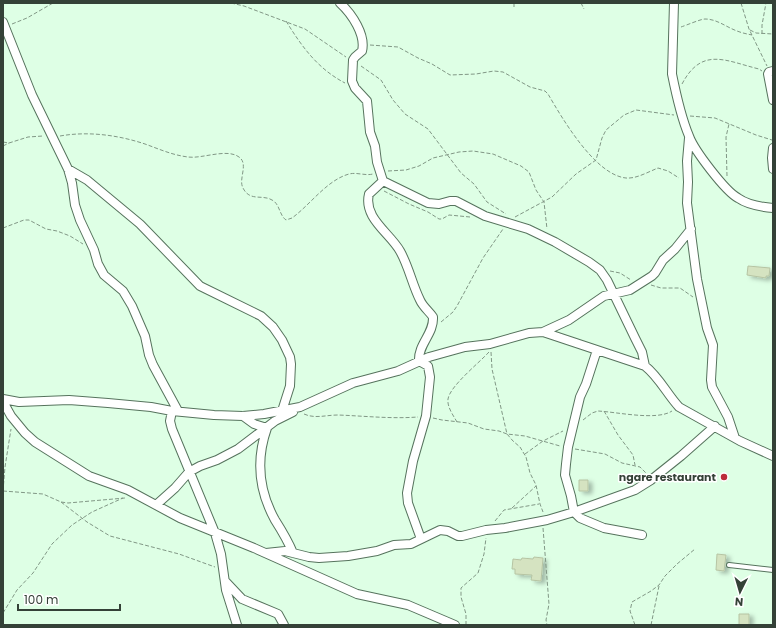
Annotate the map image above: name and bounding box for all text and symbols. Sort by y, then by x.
place label: ngare restaurant [619,469,717,485]
marker: ngare restaurant [719,472,729,482]
north arrow [720,572,760,612]
scale bar [18,586,120,612]
text: 100 m [24,591,58,608]
text: N [734,594,744,610]

